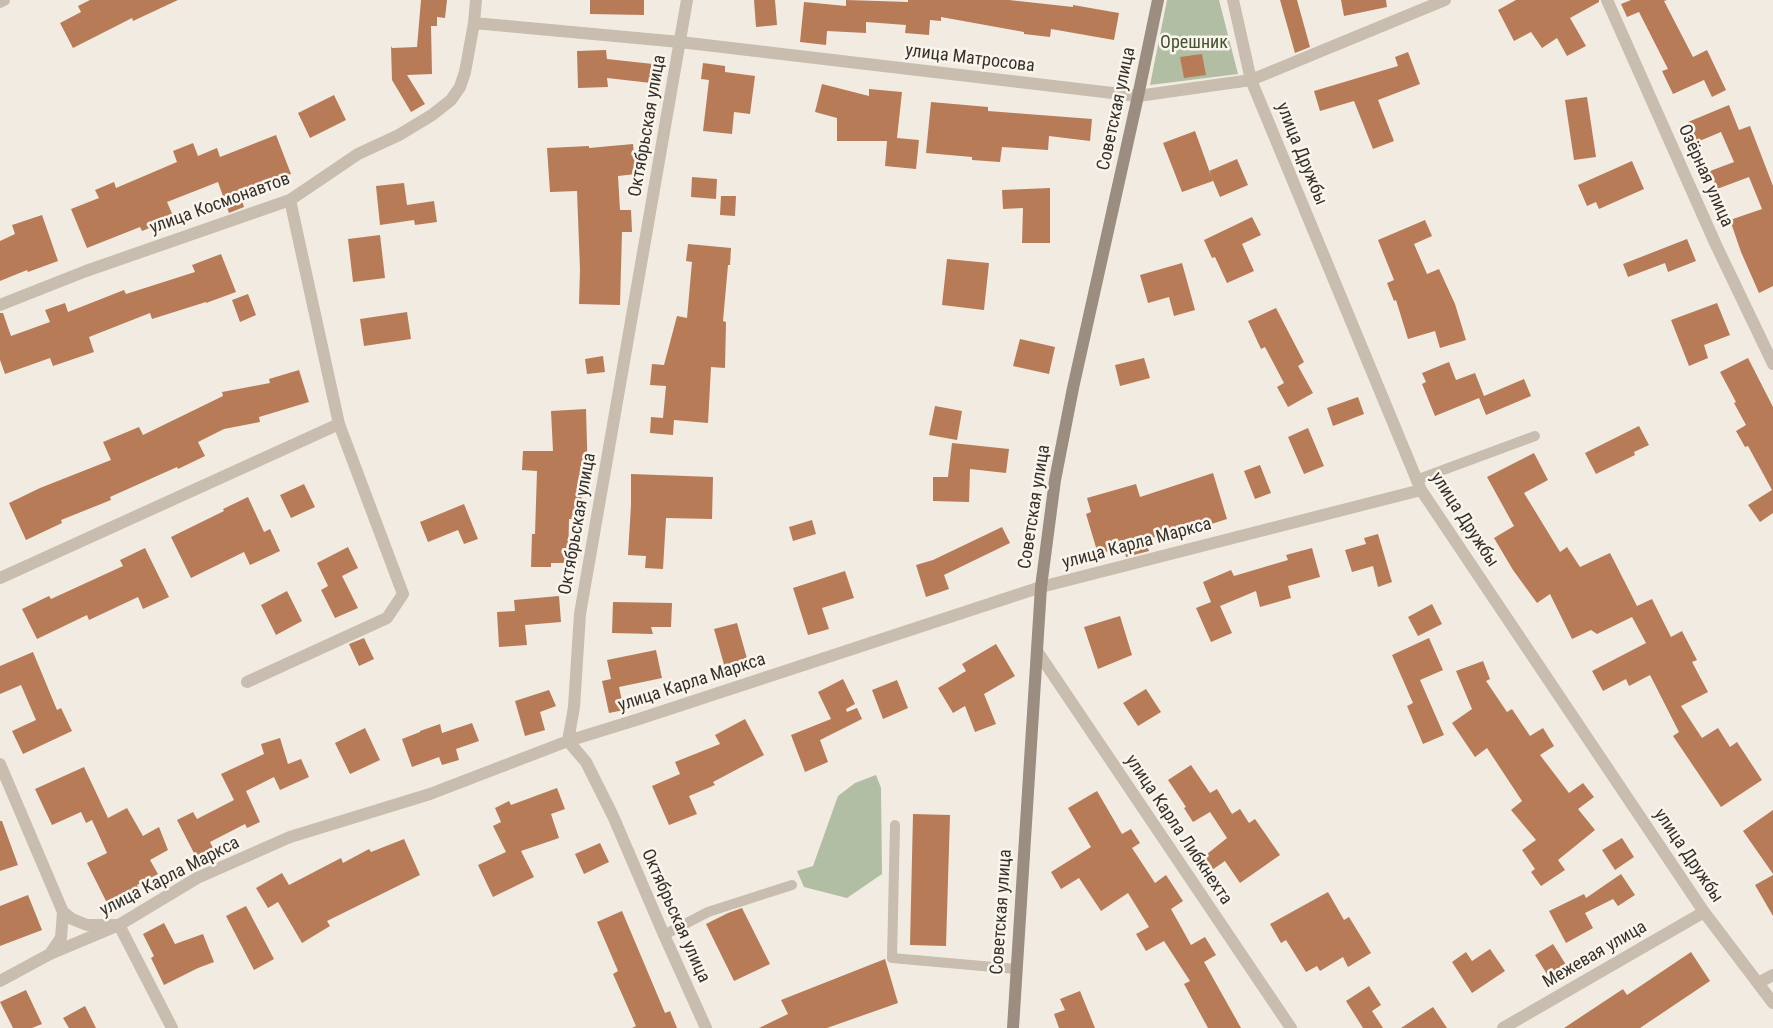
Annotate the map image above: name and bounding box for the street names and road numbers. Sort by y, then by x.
street label: улица Матросова [904,40,1036,78]
street label: Советская улица [1093,45,1141,173]
street label: Октябрьская улица [625,53,671,199]
street label: улица Дружбы [1271,100,1331,208]
street label: Озёрная улица [1673,121,1737,231]
street label: улица Космонавтов [147,169,293,239]
street label: Советская улица [1015,443,1055,571]
street label: Октябрьская улица [555,451,601,597]
street label: улица Дружбы [1425,469,1503,571]
street label: улица Карла Маркса [1060,514,1214,574]
street label: улица Карла Маркса [616,649,768,717]
street label: улица Карла Либкнехта [1120,751,1236,909]
street label: улица Дружбы [1649,805,1727,907]
street label: улица Карла Маркса [97,833,243,921]
street label: Октябрьская улица [636,846,714,986]
street label: Советская улица [987,849,1017,975]
street label: Межевая улица [1539,917,1651,993]

